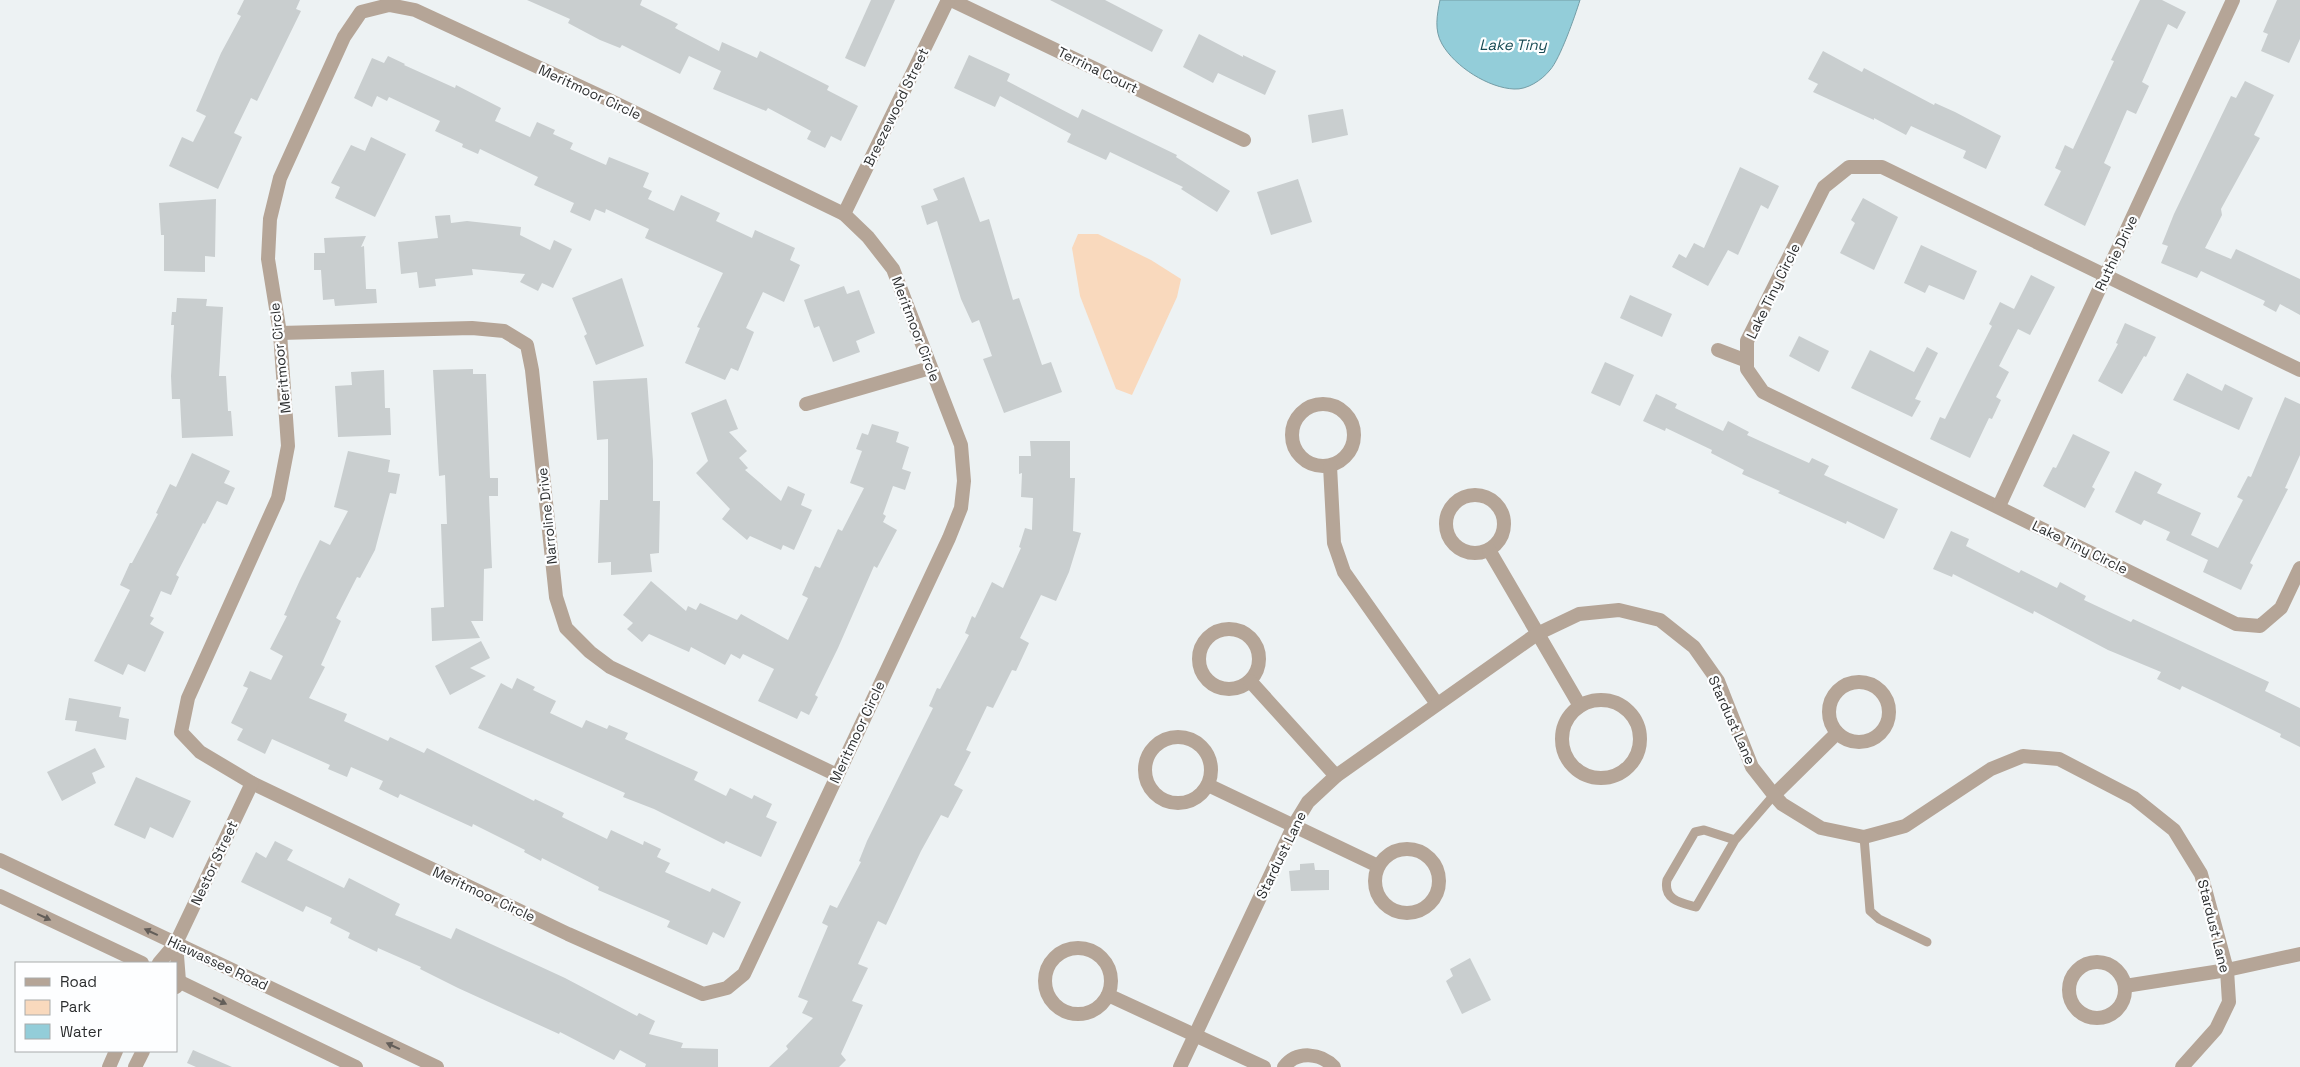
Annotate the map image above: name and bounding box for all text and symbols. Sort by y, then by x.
water label: Lake Tiny [1479,35,1548,54]
street label: Terrina Court [1055,43,1141,97]
street label: Breezewood Street [860,45,932,169]
street label: Meritmoor Circle [536,60,644,124]
street label: Ruthie Drive [2091,212,2141,294]
street label: Lake Tiny Circle [1742,240,1804,342]
street label: Meritmoor Circle [888,274,944,384]
street label: Meritmoor Circle [265,302,295,414]
street label: Narroline Drive [533,467,561,565]
street label: Lake Tiny Circle [2029,516,2131,578]
street label: Stardust Lane [1704,673,1760,767]
street label: Meritmoor Circle [825,678,889,786]
street label: Stardust Lane [1252,808,1310,902]
street label: Nestor Street [187,818,241,908]
street label: Meritmoor Circle [430,862,538,926]
street label: Stardust Lane [2194,878,2234,974]
one-way arrow [37,913,51,921]
one-way arrow [144,927,158,935]
street label: Hiawassee Road [165,932,271,994]
legend [15,962,178,1052]
text: Road [60,972,97,991]
text: Park [60,997,91,1016]
one-way arrow [213,997,227,1005]
text: Water [60,1022,103,1041]
one-way arrow [386,1042,400,1050]

